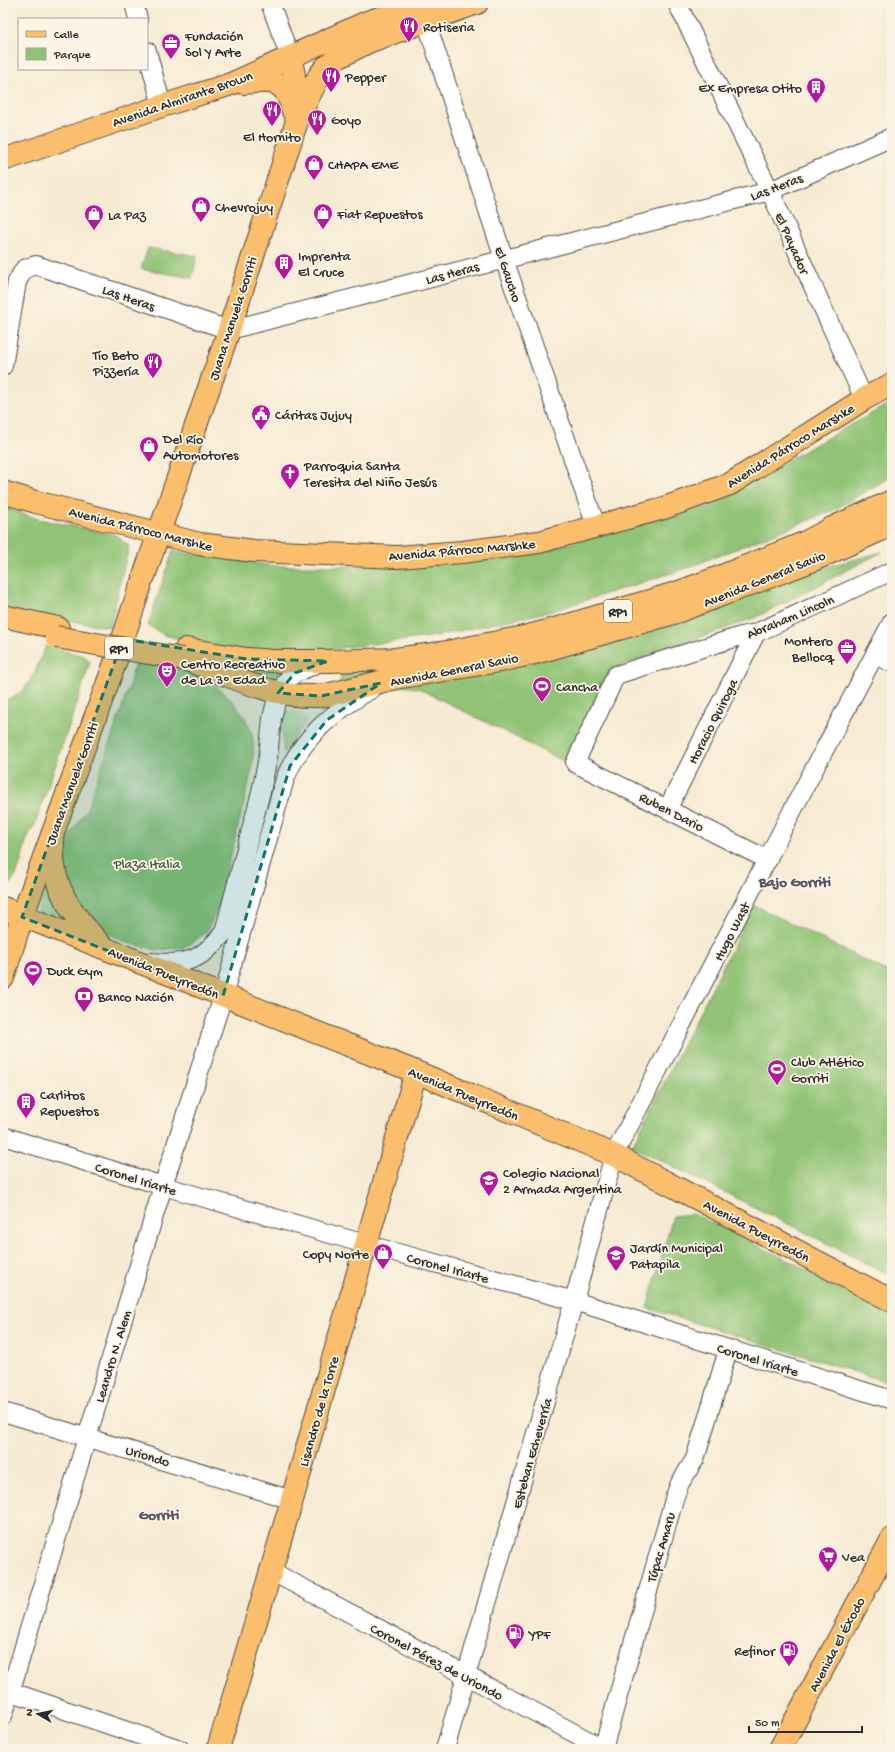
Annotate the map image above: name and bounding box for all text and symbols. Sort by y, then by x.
restaurant icon: Rotiseria [398,15,420,43]
legend [18,18,148,70]
place label: Rotiseria [423,20,476,37]
text: Calle [54,29,79,43]
place label: Fundación Sol Y Arte [184,29,243,62]
office icon: Fundación Sol Y Arte [160,32,182,60]
text: Parque [53,49,91,63]
restaurant icon: Pepper [320,65,342,93]
street label: Avenida Almirante Brown [110,68,256,132]
place label: Pepper [344,70,387,87]
building icon: Ex Empresa Otito [805,76,827,104]
place label: Ex Empresa Otito [698,81,802,98]
restaurant icon: El Hornito [261,99,283,127]
restaurant icon: Goyo [306,108,328,136]
place label: Goyo [331,113,361,130]
place label: El Hornito [243,130,301,147]
shop icon: CHAPA EME [303,153,325,181]
place label: CHAPA EME [328,158,400,175]
street label: Las Heras [748,170,806,206]
shop icon: Chevrojuy [190,195,212,223]
place label: Chevrojuy [215,200,273,217]
shop icon: Fiat Repuestos [312,202,334,230]
shop icon: La Paz [83,203,105,231]
place label: Fiat Repuestos [336,207,423,224]
place label: La Paz [108,208,147,225]
street label: El Payador [770,211,812,278]
street label: El Gaucho [489,245,524,305]
place label: Imprenta El Cruce [298,249,352,282]
building icon: Imprenta El Cruce [273,252,295,280]
street label: Juana Manuela Gorriti [206,255,262,383]
street label: Las Heras [424,259,482,290]
street label: Las Heras [100,282,158,317]
place label: Tío Beto Pizzería [92,348,140,381]
restaurant icon: Tío Beto Pizzería [142,351,164,379]
street label: Avenida Párroco Marshke [724,400,859,493]
public building icon: Cáritas Jujuy [250,403,272,431]
place label: Cáritas Jujuy [275,408,352,425]
place label: Del Río Automotores [162,432,239,465]
shop icon: Del Río Automotores [138,435,160,463]
place label: Parroquia Santa Teresita del Niño Jesús [303,459,437,492]
church icon: Parroquia Santa Teresita del Niño Jesús [279,462,301,490]
street label: Avenida Párroco Marshke [67,504,215,557]
street label: Avenida Párroco Marshke [388,537,537,566]
street label: Avenida General Savio [701,548,829,613]
street label: Abraham Lincoln [745,592,838,644]
road number: RP1 [604,600,632,622]
place label: Montero Bellocq [784,634,836,667]
road number: RP1 [105,637,133,659]
office icon: Montero Bellocq [836,637,858,665]
street label: Avenida General Savio [389,651,520,692]
place label: Centro Recreativo de La 3º Edad [181,657,285,690]
theatre icon: Centro Recreativo de La 3º Edad [156,660,178,688]
sports icon: Cancha [531,675,553,703]
street label: Horacio Quiroga [685,676,744,768]
place label: Cancha [556,680,599,697]
street label: Juana Manuela Gorriti [43,720,103,848]
street label: Ruben Dario [636,790,706,837]
park label: Plaza Italia [113,857,182,874]
district label: Bajo Gorriti [758,874,831,892]
street label: Hugo Wast [711,899,756,964]
street label: Avenida Pueyrredón [105,944,221,1004]
sports icon: Duck Gym [22,959,44,987]
place label: Duck Gym [46,964,103,981]
bank icon: Banco Nación [73,985,95,1013]
place label: Banco Nación [97,990,174,1007]
place label: Club Atlético Gorriti [791,1055,864,1088]
sports icon: Club Atlético Gorriti [766,1058,788,1086]
street label: Avenida Pueyrredón [405,1064,521,1126]
place label: Carlitos Repuestos [40,1088,99,1121]
building icon: Carlitos Repuestos [15,1091,37,1119]
street label: Coronel Iriarte [92,1160,179,1201]
place label: Colegio Nacional 2 Armada Argentina [503,1166,623,1199]
school or university icon: Colegio Nacional 2 Armada Argentina [478,1169,500,1197]
street label: Avenida Pueyrredón [700,1197,812,1268]
place label: Jardín Municipal Patapila [629,1241,723,1274]
shop icon: Copy Norte [372,1242,394,1270]
school or university icon: Jardín Municipal Patapila [605,1244,627,1272]
place label: Copy Norte [303,1247,370,1264]
street label: Coronel Iriarte [404,1250,491,1289]
street label: Leandro N. Alem [92,1308,137,1405]
street label: Coronel Iriarte [714,1341,801,1382]
street label: Lisandro de la Torre [296,1354,345,1469]
street label: Esteban Echeverría [509,1395,558,1511]
street label: Uriondo [123,1443,171,1472]
district label: Gorriti [139,1507,179,1525]
street label: Túpac Amaru [644,1510,681,1586]
supermarket icon: Vea [817,1545,839,1573]
place label: Vea [841,1550,866,1567]
street label: Avenida El Éxodo [806,1595,870,1695]
street label: Coronel Pérez de Uriondo [366,1621,505,1705]
fuel station icon: YPF [504,1622,526,1650]
place label: YPF [527,1627,551,1644]
fuel station icon: Refinor [778,1639,800,1667]
place label: Refinor [734,1644,776,1661]
north arrow [18,1694,58,1734]
text: N [24,1708,37,1717]
scale bar [749,1708,862,1734]
text: 50 m [755,1717,780,1731]

